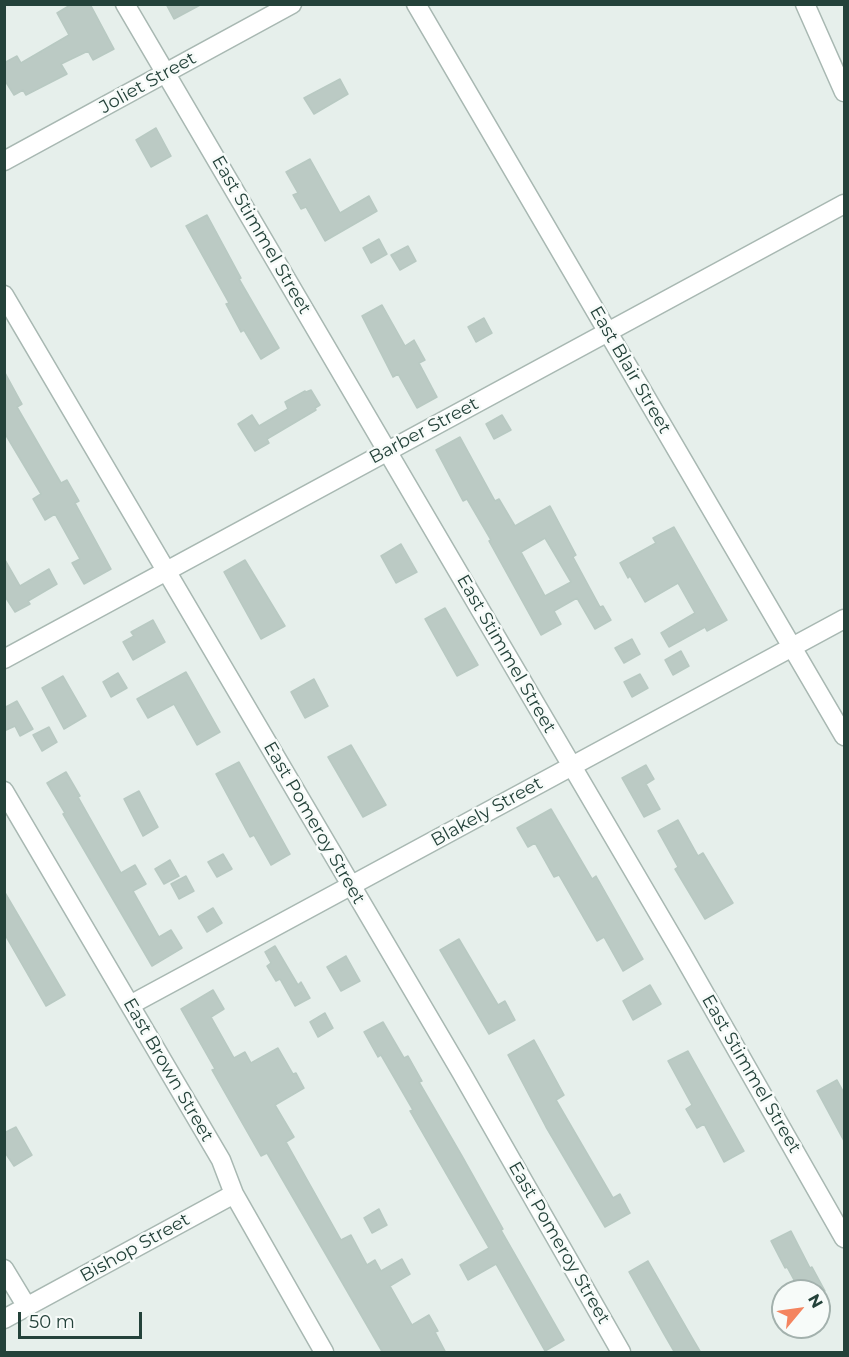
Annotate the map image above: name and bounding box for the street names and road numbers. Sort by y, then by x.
street label: Joliet Street [96,48,200,118]
street label: East Stimmel Street [207,152,315,318]
street label: East Blair Street [585,302,675,438]
street label: Barber Street [366,393,482,469]
street label: East Stimmel Street [452,571,560,737]
street label: East Pomeroy Street [259,738,369,908]
street label: Blakely Street [428,773,546,851]
street label: East Stimmel Street [697,991,805,1157]
street label: East Brown Street [118,994,218,1146]
street label: East Pomeroy Street [504,1158,614,1328]
street label: Bishop Street [76,1209,194,1287]

